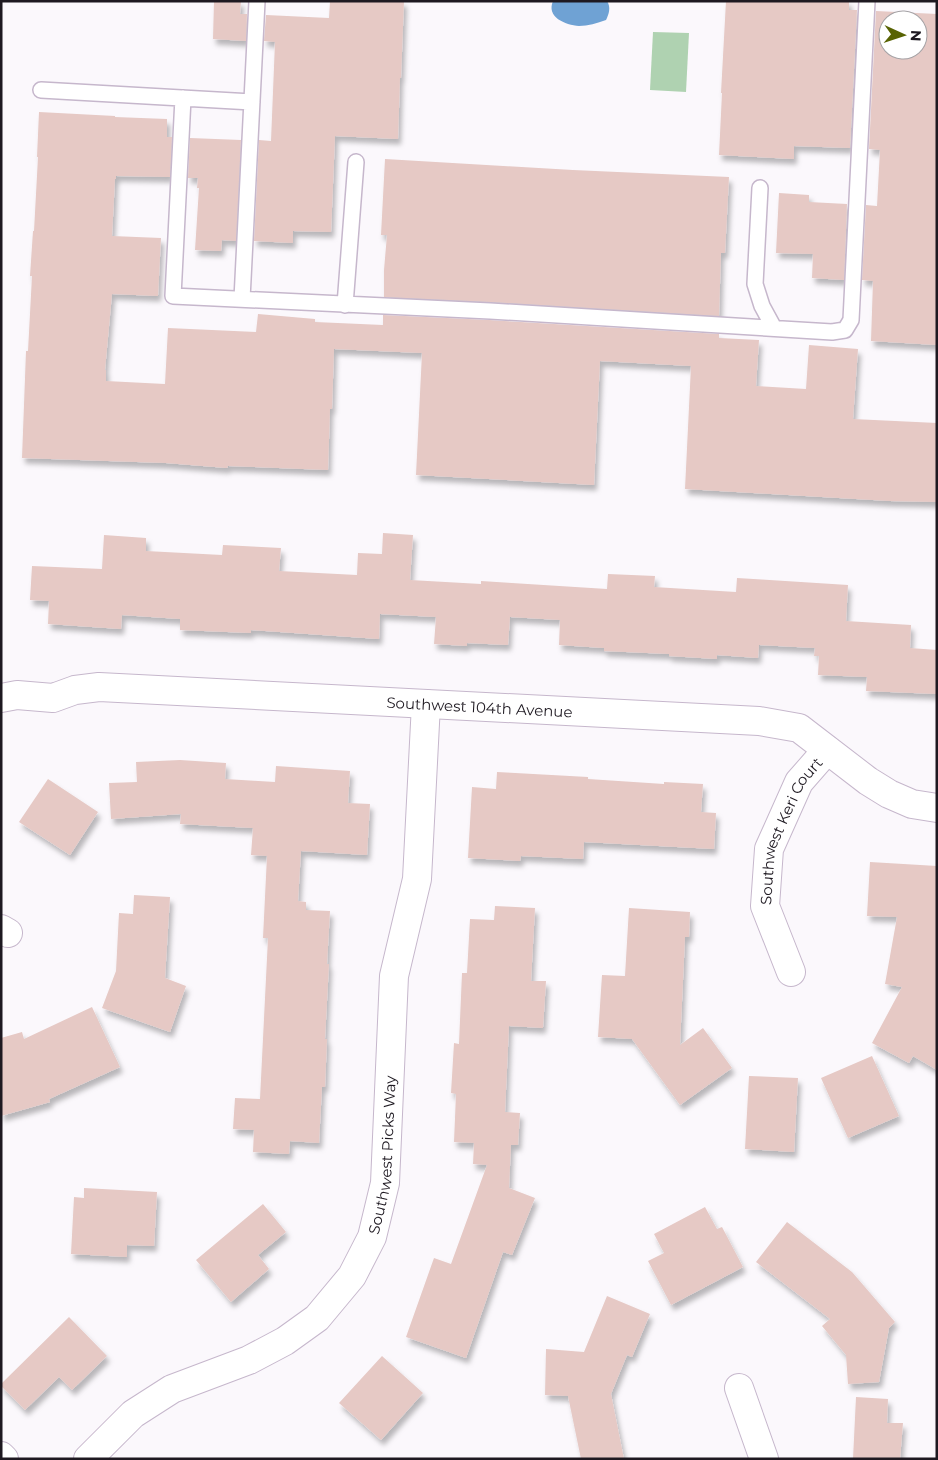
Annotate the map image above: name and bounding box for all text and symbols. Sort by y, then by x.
north arrow [878,10,928,60]
text: N [907,30,925,42]
street label: Southwest 104th Avenue [386,692,573,721]
street label: Southwest Keri Court [756,753,826,905]
street label: Southwest Picks Way [364,1074,399,1236]

